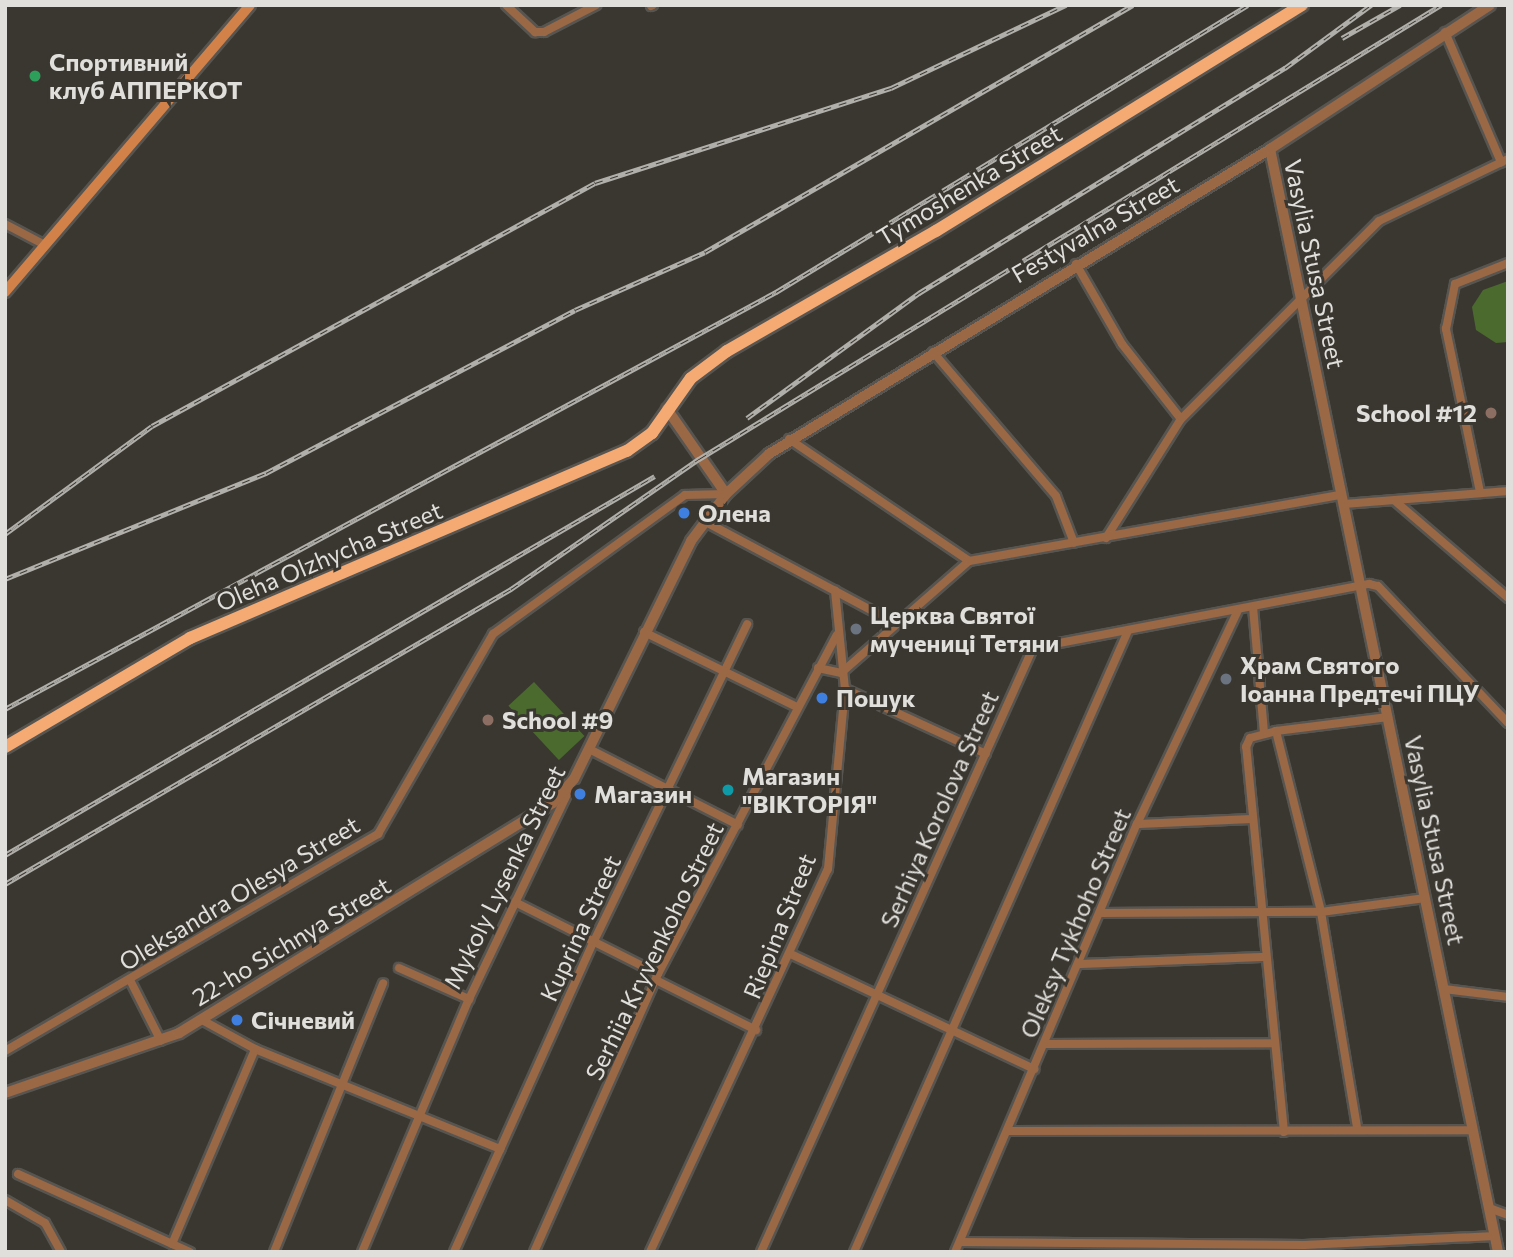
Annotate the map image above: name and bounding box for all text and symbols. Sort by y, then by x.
place label: Спортивний клуб АППЕРКОТ [49,48,242,104]
marker: Спортивний клуб АППЕРКОТ [27,68,43,84]
street label: Tymoshenka Street [871,118,1067,252]
street label: Vasylia Stusa Street [1279,157,1351,371]
street label: Festyvalna Street [1006,169,1184,289]
place label: School #12 [1356,399,1477,427]
marker: School #12 [1483,405,1499,421]
street label: Oleha Olzhycha Street [212,495,446,617]
place label: Олена [698,499,771,527]
marker: Олена [676,505,692,521]
place label: Церква Святої мучениці Тетяни [870,601,1059,657]
marker: Церква Святої мучениці Тетяни [848,621,864,637]
place label: Храм Святого Іоанна Предтечі ПЦУ [1240,651,1480,707]
marker: Храм Святого Іоанна Предтечі ПЦУ [1218,671,1234,687]
place label: Пошук [836,684,915,712]
street label: Serhiya Korolova Street [874,686,1004,932]
marker: Пошук [814,690,830,706]
place label: School #9 [502,706,613,734]
marker: School #9 [480,712,496,728]
street label: Vasylia Stusa Street [1399,733,1471,947]
street label: Mykoly Lysenka Street [437,760,571,994]
place label: Магазин "ВІКТОРІЯ" [742,762,877,818]
place label: Магазин [594,780,692,808]
marker: Магазин "ВІКТОРІЯ" [720,782,736,798]
marker: Магазин [572,786,588,802]
street label: Oleksy Tykhoho Street [1013,804,1137,1042]
street label: Oleksandra Olesya Street [114,810,364,976]
street label: Serhiia Kryvenkoho Street [579,817,729,1085]
street label: Riepina Street [737,849,821,1003]
street label: Kuprina Street [534,850,626,1006]
street label: 22-ho Sichnya Street [187,870,395,1012]
place label: Січневий [251,1006,355,1034]
marker: Січневий [229,1012,245,1028]

